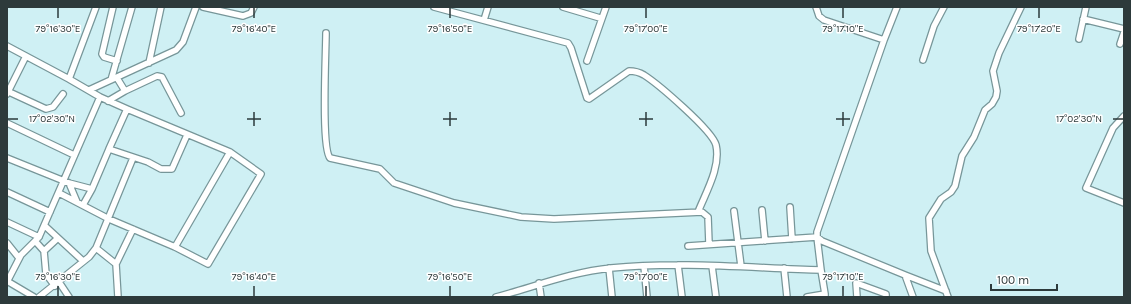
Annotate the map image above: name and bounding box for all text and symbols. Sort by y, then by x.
text: 79°16'30"E [36,23,80,35]
text: 79°16'40"E [232,23,276,35]
text: 79°16'50"E [428,23,472,35]
text: 79°17'00"E [624,23,668,35]
text: 79°17'10"E [822,23,864,35]
text: 79°17'20"E [1017,23,1061,35]
text: 17°02'30"N [29,113,75,125]
text: 17°02'30"N [1056,113,1102,125]
scale bar [991,266,1057,292]
text: 79°16'30"E [36,271,80,283]
text: 79°16'40"E [232,271,276,283]
text: 79°16'50"E [428,271,472,283]
text: 79°17'00"E [624,271,668,283]
text: 79°17'10"E [822,271,864,283]
text: 100 m [997,273,1029,287]

